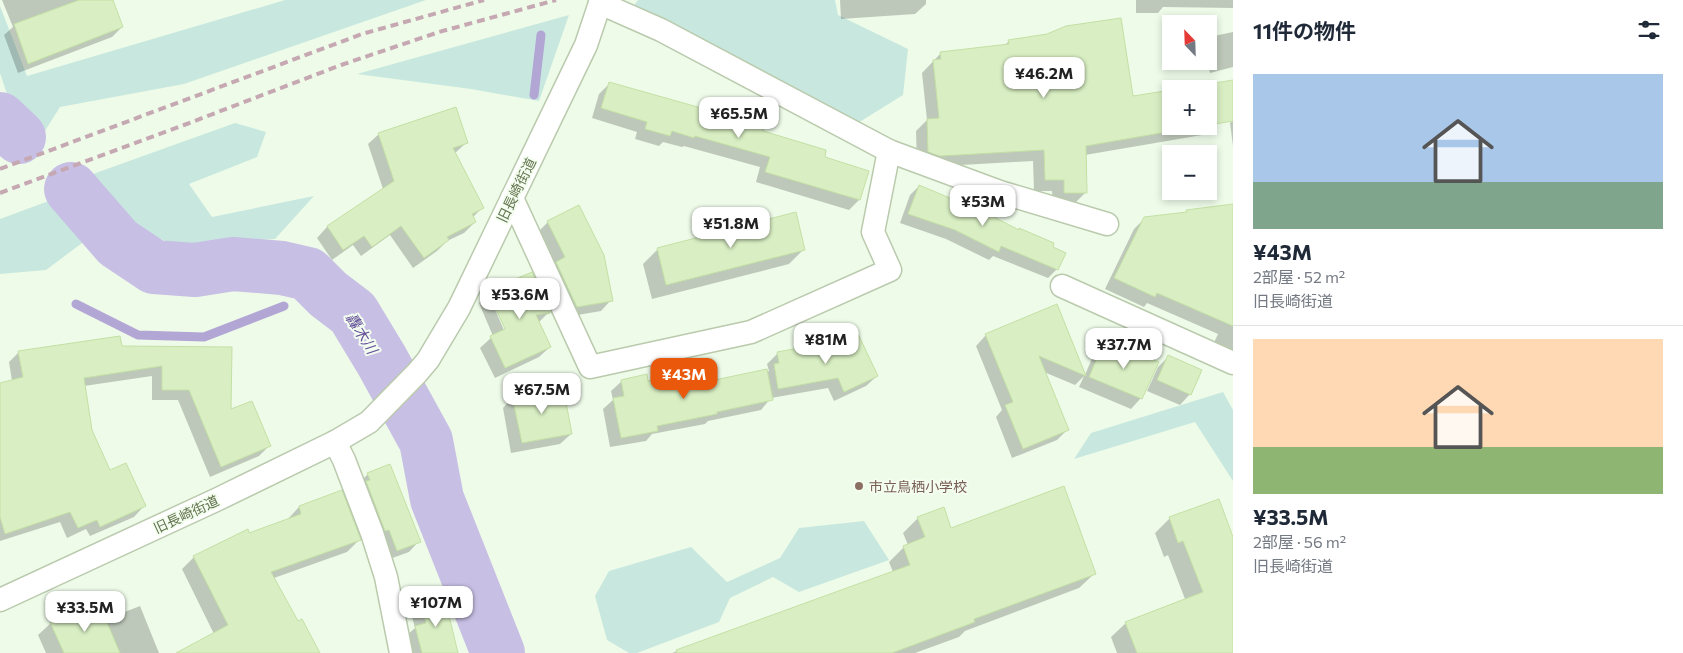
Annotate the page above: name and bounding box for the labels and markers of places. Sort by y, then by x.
pin: ¥46.2M [1003,56,1085,99]
pin: ¥65.5M [698,96,780,139]
pin: ¥53M [953,184,1013,227]
pin: ¥51.8M [690,206,772,249]
pin: ¥53.6M [479,278,561,320]
pin: ¥81M [796,322,856,365]
pin: ¥37.7M [1083,328,1165,370]
pin: ¥43M [654,358,714,400]
pin: ¥67.5M [501,372,583,415]
place label: 市立鳥栖小学校 [869,478,967,495]
marker: 市立鳥栖小学校 [853,480,865,492]
pin: ¥107M [401,586,471,628]
pin: ¥33.5M [44,590,126,633]

